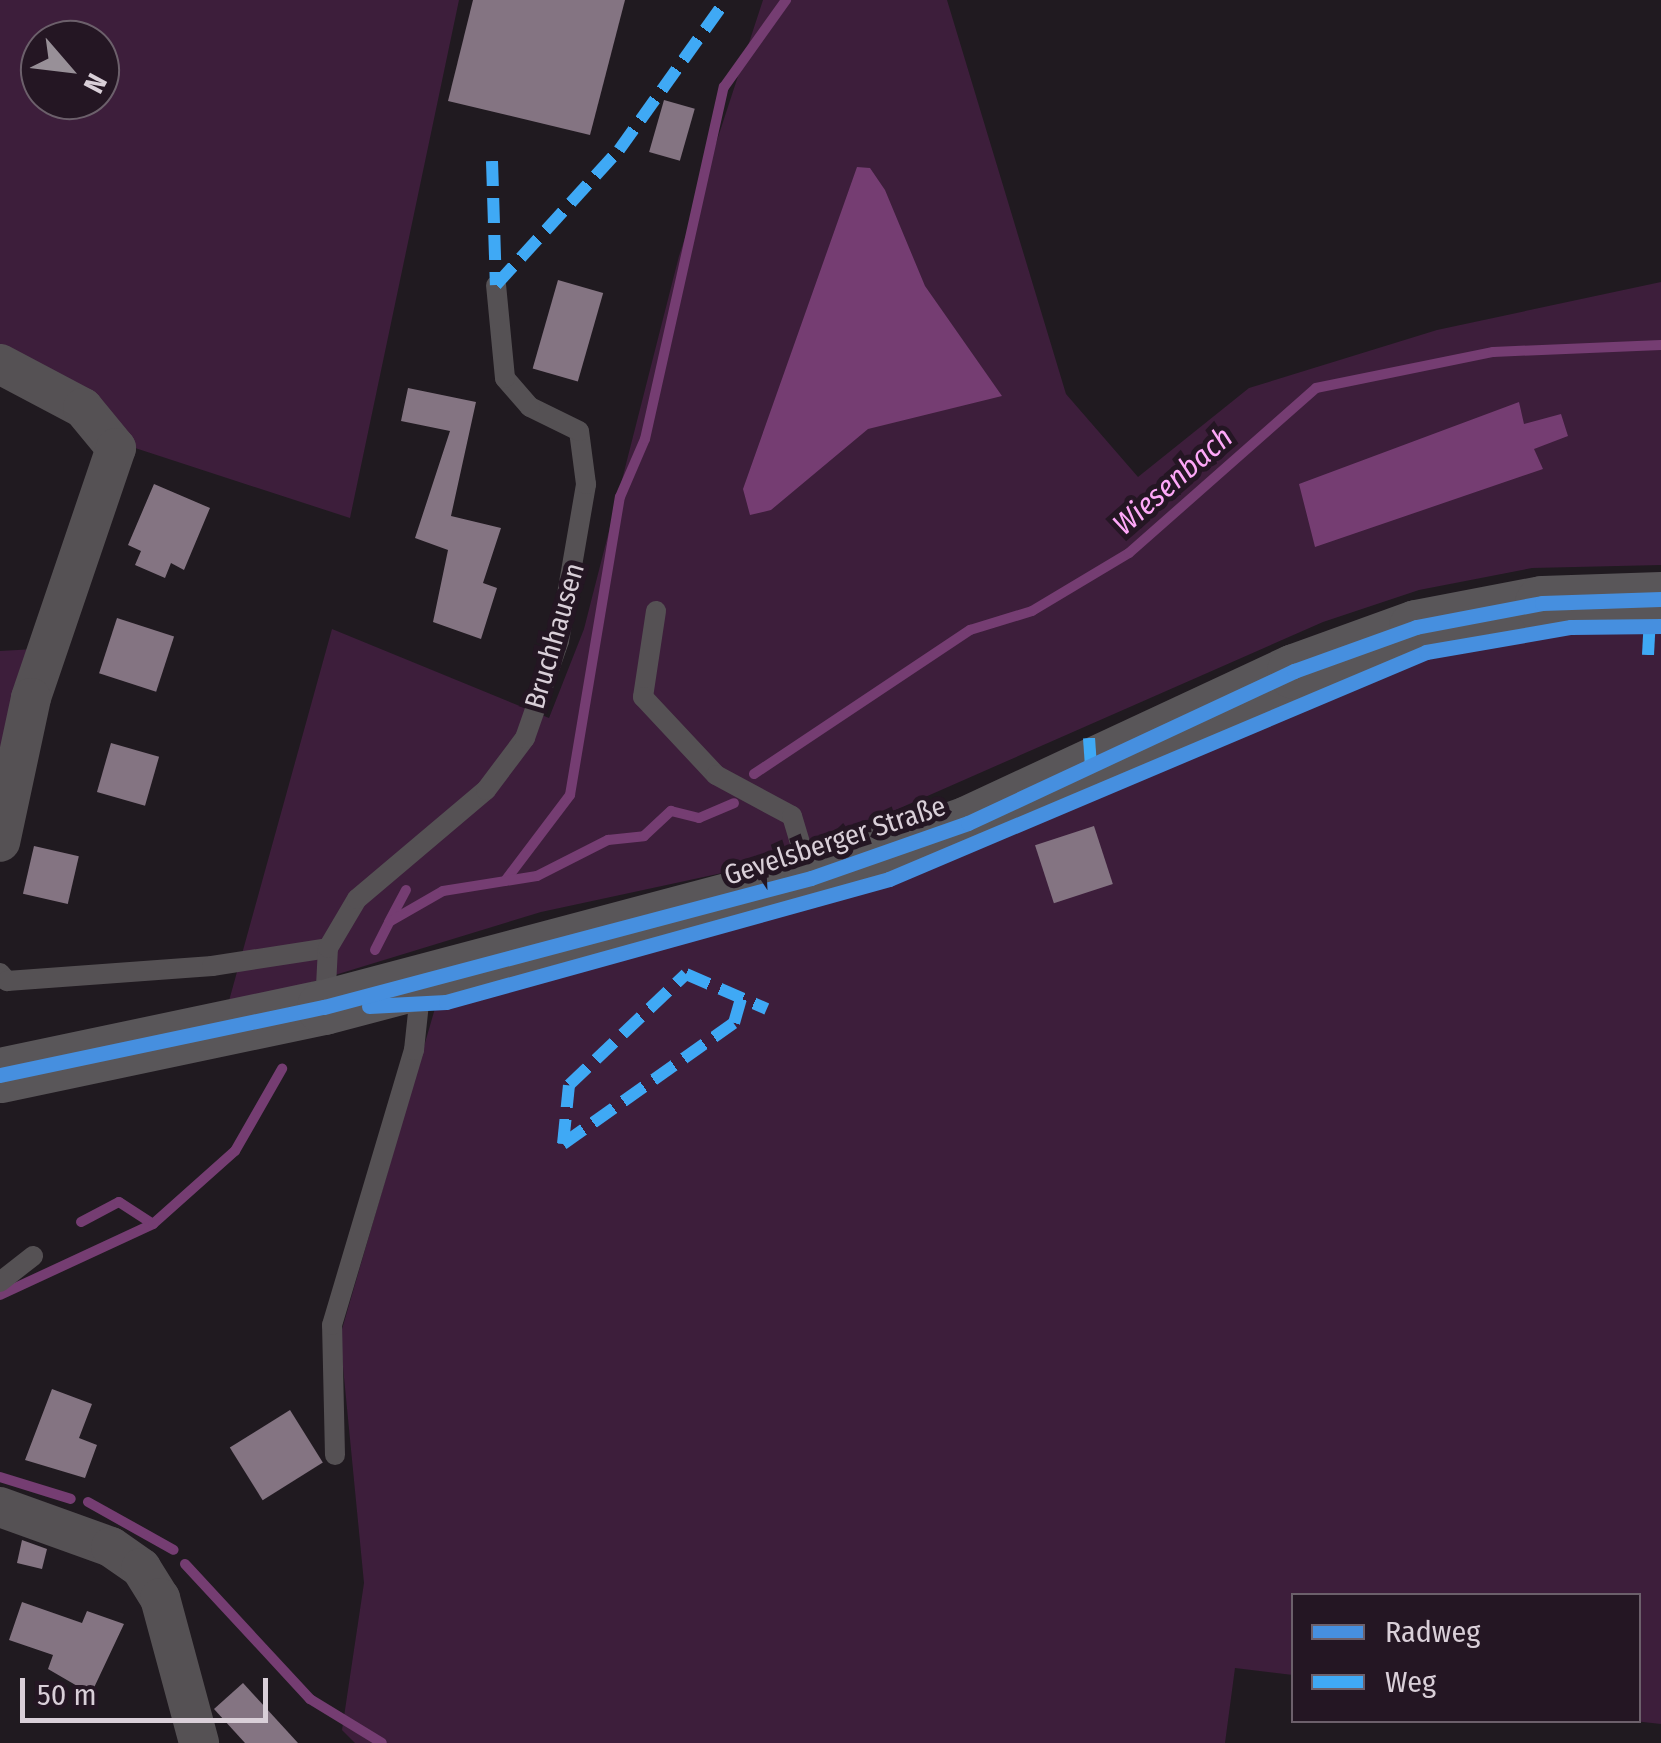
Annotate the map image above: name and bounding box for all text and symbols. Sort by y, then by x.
north arrow [20,20,120,120]
text: N [77,68,114,99]
water label: Wiesenbach [1106,419,1240,543]
street label: Bruchhausen [518,559,592,713]
street label: Gevelsberger Straße [720,789,950,893]
legend [1291,1593,1641,1723]
text: Radweg [1385,1614,1480,1650]
scale bar [25,1658,272,1720]
text: Weg [1385,1664,1436,1700]
text: 50 m [37,1677,97,1713]

